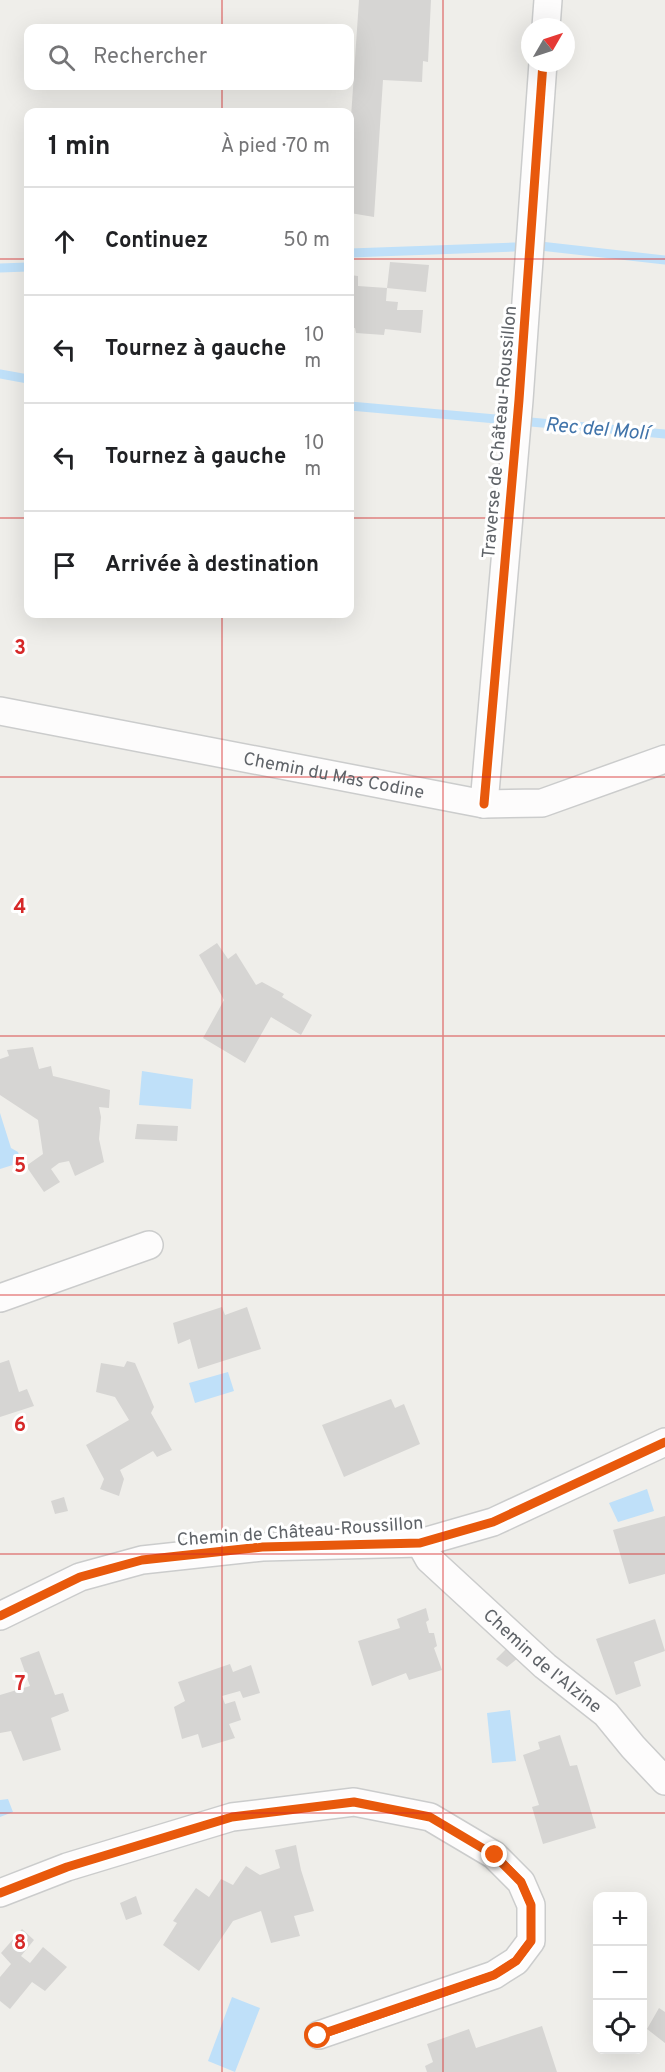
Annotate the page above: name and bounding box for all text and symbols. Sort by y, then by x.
north arrow [521,18,575,72]
search box [24,24,354,90]
icon: search [45,41,78,74]
text: Rechercher [93,44,207,71]
text: 1 min [48,131,110,164]
text: À pied · 70 m [221,134,330,160]
icon: ahead [48,225,81,258]
text: Continuez [105,228,208,255]
text: 50 m [283,228,330,254]
street label: Traverse de Château-Roussillon [478,305,523,560]
text: 10 m [304,323,325,375]
icon: left [48,333,81,366]
text: Tournez à gauche [105,336,286,363]
water label: Rec del Molí [544,413,654,448]
text: 10 m [304,431,325,483]
icon: left [48,441,81,474]
text: Tournez à gauche [105,444,286,471]
icon: arrive [48,549,81,582]
text: Arrivée à destination [105,552,319,579]
text: 3 [14,636,26,662]
street label: Chemin du Mas Codine [241,748,426,805]
text: 4 [14,895,26,921]
text: 5 [14,1154,26,1180]
text: 6 [14,1413,26,1439]
street label: Chemin de Château-Roussillon [176,1512,424,1553]
street label: Chemin de l'Alzine [477,1604,606,1719]
text: 7 [15,1672,25,1698]
route end [481,1841,507,1867]
map controls [593,1892,647,2054]
button: + [593,1892,647,1946]
text: 8 [14,1931,26,1957]
button: − [593,1946,647,2000]
button: locate [593,2000,647,2054]
route start [304,2022,330,2048]

